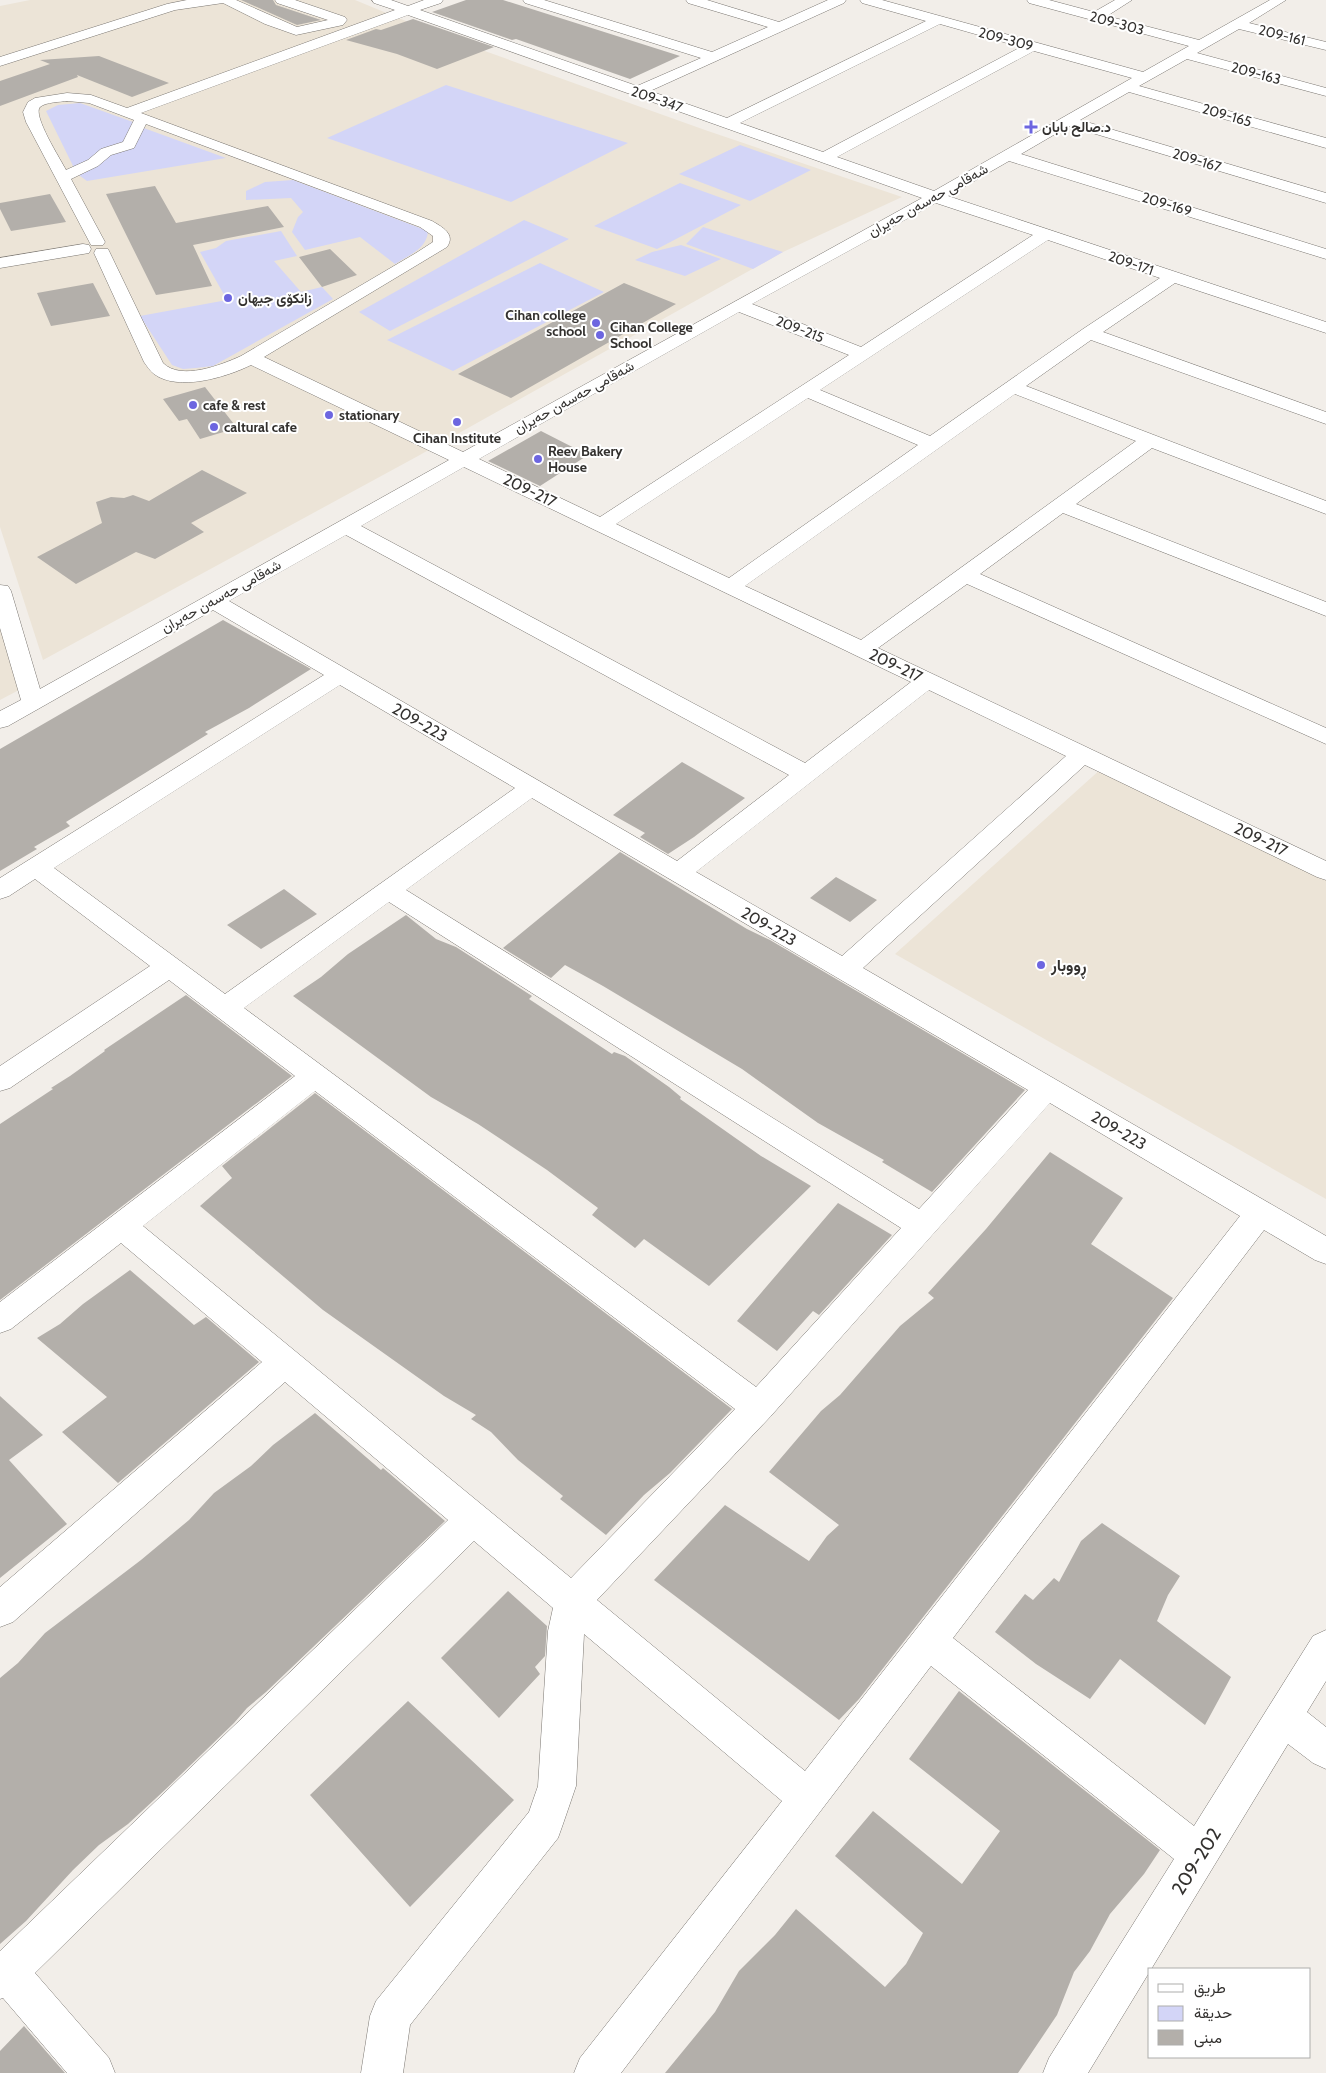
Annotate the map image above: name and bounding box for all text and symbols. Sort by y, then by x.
street label: 209-303 [1088,7,1146,39]
street label: 209-161 [1257,20,1307,50]
street label: 209-309 [977,23,1035,55]
street label: 209-163 [1229,58,1283,88]
street label: 209-347 [629,82,685,116]
street label: 209-165 [1200,99,1254,131]
place label: د.صالح بابان [1042,118,1111,137]
marker: د.صالح بابان [1024,120,1038,134]
street label: 209-167 [1170,144,1224,176]
street label: شەقامی حەسەن حەیران [865,160,991,240]
street label: 209-169 [1140,188,1194,220]
street label: 209-171 [1106,247,1156,279]
place label: زانکۆی جیھان [238,289,312,307]
marker: زانکۆی جیھان [222,292,234,304]
place label: Cihan college school [505,306,586,340]
street label: 209-215 [773,312,827,346]
marker: Cihan college school [590,317,602,329]
place label: Cihan College School [610,318,693,352]
marker: Cihan College School [594,329,606,341]
street label: شەقامی حەسەن حەیران [511,357,637,437]
place label: cafe & rest [203,396,266,414]
marker: cafe & rest [187,399,199,411]
place label: stationary [339,406,400,424]
marker: stationary [323,409,335,421]
marker: Cihan Institute [451,416,463,428]
place label: caltural cafe [224,418,297,436]
marker: caltural cafe [208,421,220,433]
place label: Cihan Institute [413,429,501,447]
place label: Reev Bakery House [548,442,623,476]
marker: Reev Bakery House [532,453,544,465]
street label: 209-217 [500,469,559,511]
street label: شەقامی حەسەن حەیران [158,556,284,636]
street label: 209-217 [866,644,925,686]
street label: 209-223 [389,699,451,746]
street label: 209-217 [1231,818,1290,860]
street label: 209-223 [738,903,800,950]
place label: ڕووبار [1050,956,1087,979]
marker: ڕووبار [1035,959,1047,971]
street label: 209-223 [1088,1107,1150,1154]
street label: 209-202 [1167,1823,1226,1899]
legend [1148,1968,1311,2058]
text: طريق [1194,1979,1226,1998]
text: حديقة [1194,2004,1232,2022]
text: مبنى [1194,2029,1222,2048]

